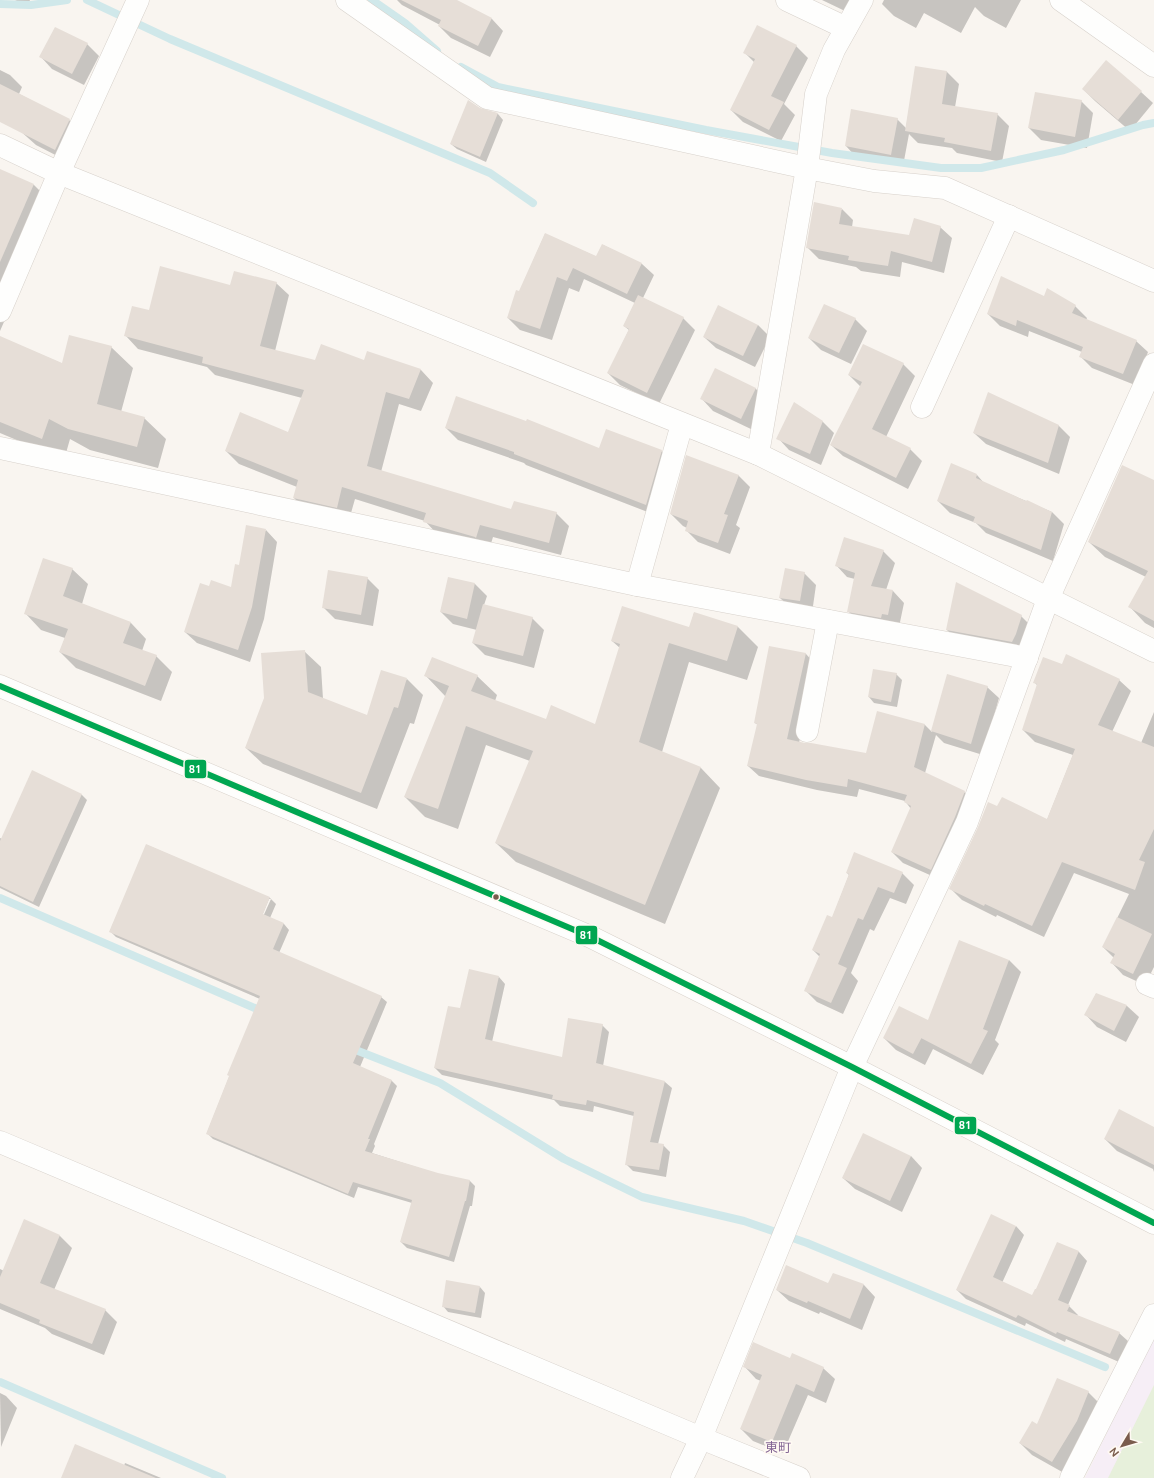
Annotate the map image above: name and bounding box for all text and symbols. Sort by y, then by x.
line badge: 81 [184,759,207,779]
text: 81 [189,763,201,775]
unlabelled marker [491,892,501,902]
line badge: 81 [575,925,598,945]
text: 81 [580,929,592,941]
line badge: 81 [954,1116,977,1135]
text: 81 [959,1119,971,1131]
north arrow [1102,1426,1142,1466]
district label: 東町 [765,1440,791,1454]
text: N [1107,1445,1121,1459]

